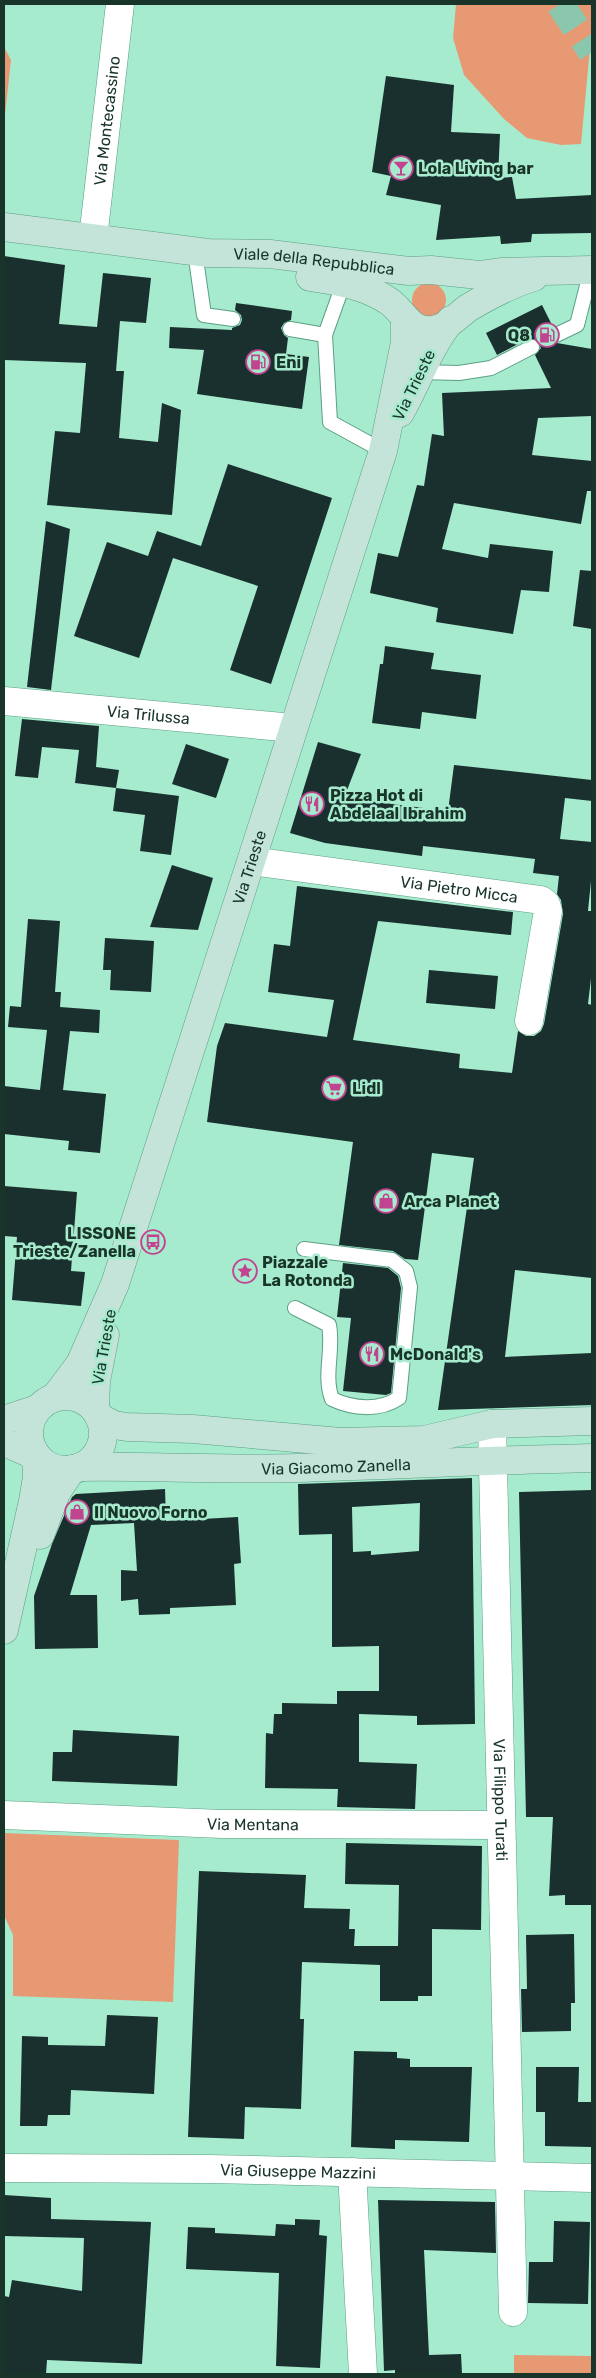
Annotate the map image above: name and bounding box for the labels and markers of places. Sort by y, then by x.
bar icon: Lola Living bar [388,155,414,181]
place label: Lola Living bar [418,159,534,178]
fuel station icon: Q8 [534,322,560,348]
place label: Q8 [508,326,530,345]
fuel station icon: Eni [245,349,271,375]
place label: Eni [276,353,301,372]
place label: Pizza Hot di Abdelaal Ibrahim [330,786,464,823]
restaurant icon: Pizza Hot di Abdelaal Ibrahim [299,791,325,817]
supermarket icon: Lidl [321,1075,347,1101]
place label: Lidl [352,1079,381,1098]
shop icon: Arca Planet [373,1188,399,1214]
place label: Arca Planet [404,1192,498,1211]
place label: LISSONE Trieste/Zanella [13,1224,136,1261]
bus stop icon: LISSONE Trieste/Zanella [140,1229,166,1255]
place label: Piazzale La Rotonda [262,1253,352,1290]
place icon: Piazzale La Rotonda [232,1258,258,1284]
restaurant icon: McDonald's [359,1341,385,1367]
place label: McDonald's [390,1345,481,1364]
shop icon: Il Nuovo Forno [64,1499,90,1525]
place label: Il Nuovo Forno [94,1503,208,1522]

